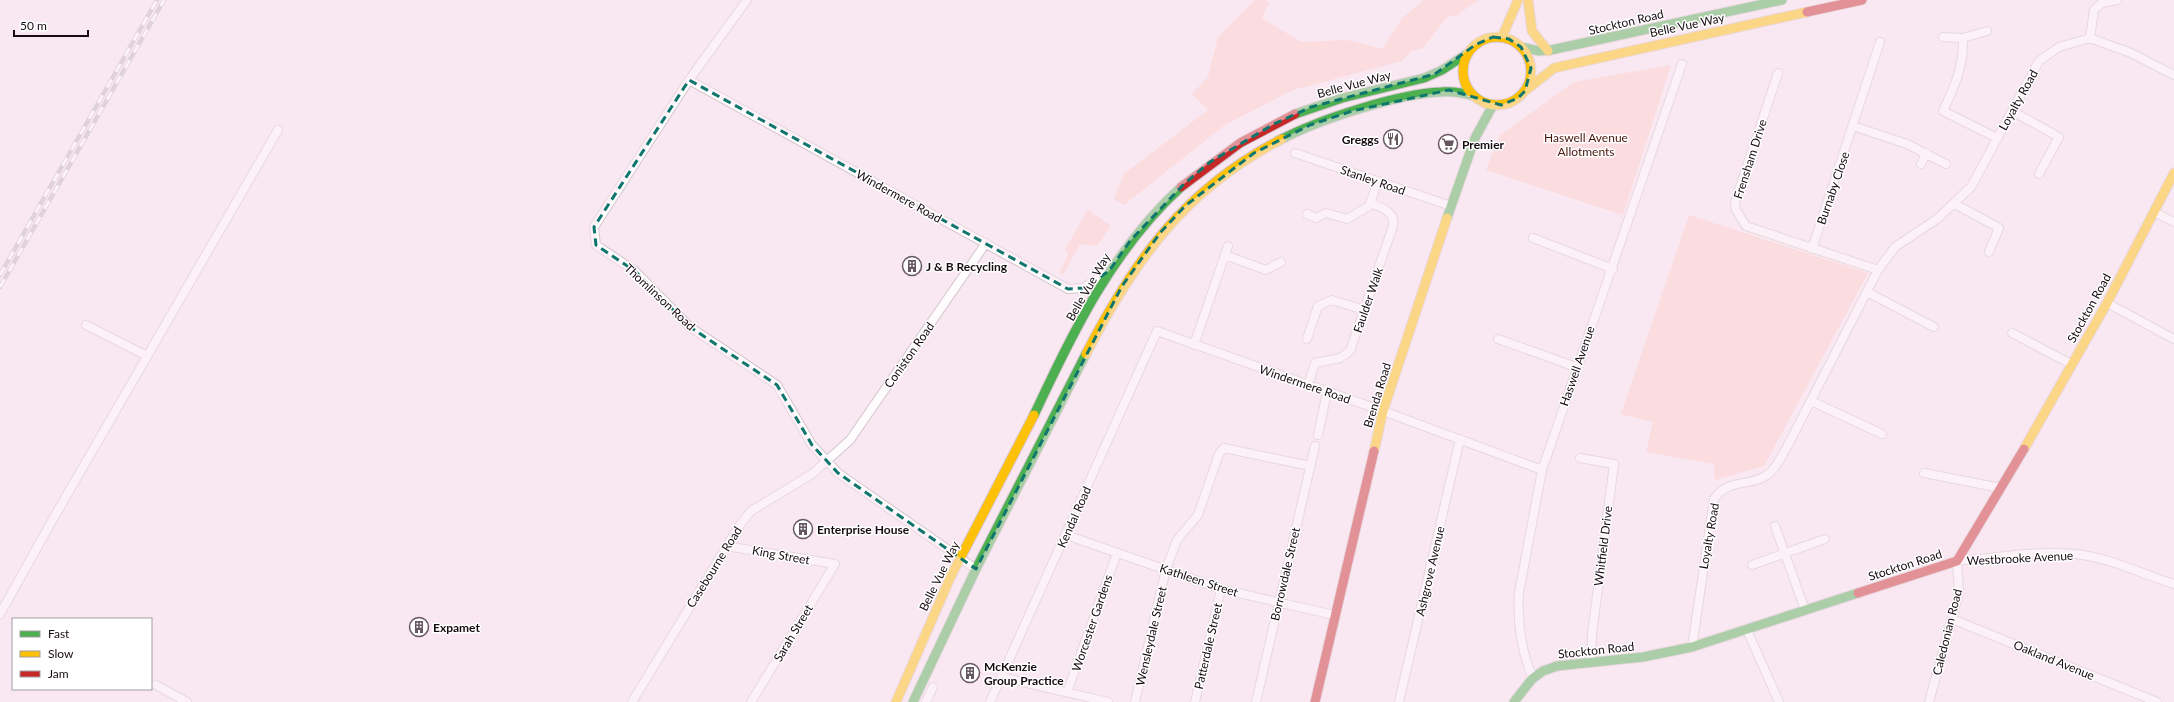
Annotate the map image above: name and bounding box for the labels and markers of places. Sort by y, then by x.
restaurant icon: Greggs [1382,128,1404,150]
place label: Greggs [1342,132,1379,147]
supermarket icon: Premier [1437,133,1459,155]
place label: Premier [1462,137,1505,152]
building icon: J & B Recycling [901,255,923,277]
place label: J & B Recycling [926,259,1008,274]
building icon: Enterprise House [792,518,814,540]
place label: Enterprise House [817,522,910,537]
building icon: Expamet [408,616,430,638]
place label: Expamet [433,620,480,635]
place label: McKenzie Group Practice [984,659,1064,688]
building icon: McKenzie Group Practice [959,662,981,684]

